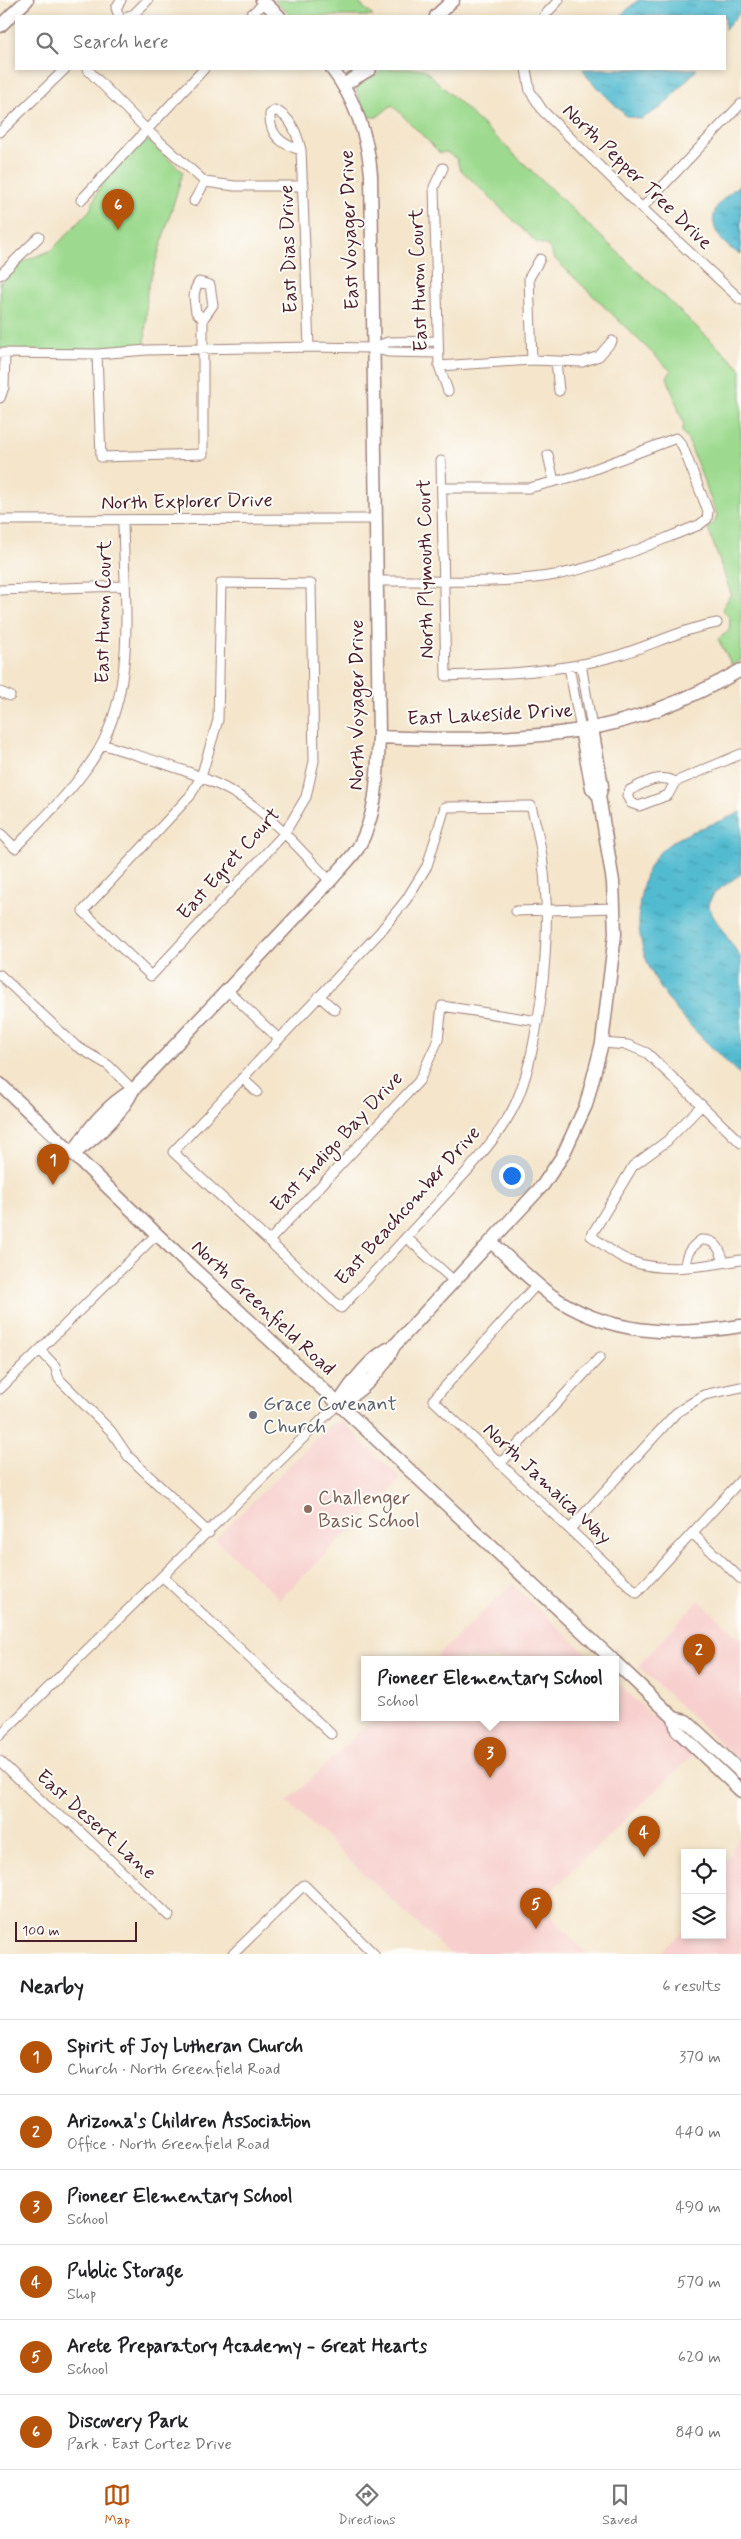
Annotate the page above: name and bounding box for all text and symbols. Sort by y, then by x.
search box [15,15,726,70]
icon: search [33,29,61,57]
text: Search here [73,30,169,55]
street label: North Pepper Tree Drive [556,98,718,256]
street label: East Voyager Drive [334,149,367,310]
street label: East Dias Drive [273,184,305,314]
pin: 6 [102,189,134,230]
street label: East Huron Court [403,208,435,352]
street label: North Plymouth Court [411,479,441,659]
street label: North Explorer Drive [101,487,273,517]
street label: East Huron Court [89,540,119,684]
street label: North Voyager Drive [344,619,372,791]
street label: East Lakeside Drive [407,697,573,733]
street label: East Egret Court [171,802,287,926]
street label: East Indigo Bay Drive [264,1066,410,1219]
street label: East Beachcomber Drive [329,1120,487,1292]
pin: 1 [37,1144,69,1185]
your location [499,1163,525,1189]
street label: North Greenfield Road [185,1234,341,1382]
place label: Grace Covenant Church [263,1391,397,1441]
marker: Grace Covenant Church [247,1409,259,1421]
street label: North Jamaica Way [477,1417,617,1551]
place label: Challenger Basic School [318,1485,420,1535]
marker: Challenger Basic School [302,1503,314,1515]
pin: 2 [683,1634,715,1675]
popup [361,1656,619,1721]
text: Pioneer Elementary School [377,1666,603,1691]
text: School [377,1691,419,1712]
pin: 3 [474,1737,506,1778]
street label: East Desert Lane [30,1764,162,1886]
pin: 4 [628,1816,660,1857]
map controls [681,1849,726,1939]
button: locate [681,1849,726,1894]
pin: 5 [520,1888,552,1929]
button: layers [681,1894,726,1939]
scale bar [15,1919,138,1942]
text: 100 m [22,1922,60,1940]
text: Nearby [20,1973,84,2001]
text: 6 results [662,1976,721,1997]
text: Spirit of Joy Lutheran Church [67,2034,303,2059]
text: 1 [32,2047,40,2068]
text: 370 m [679,2047,721,2068]
text: Church · North Greenfield Road [67,2059,280,2080]
text: Arizona's Children Association [67,2109,311,2134]
text: 2 [32,2122,40,2143]
text: 440 m [675,2122,721,2143]
text: Office · North Greenfield Road [67,2134,270,2155]
text: Pioneer Elementary School [67,2184,293,2209]
text: 3 [32,2197,40,2218]
text: 490 m [675,2197,721,2218]
text: School [67,2209,108,2230]
text: Public Storage [67,2259,183,2284]
text: 4 [31,2272,41,2293]
text: 570 m [677,2272,721,2293]
text: Shop [67,2284,96,2305]
text: Arete Preparatory Academy - Great Hearts [67,2334,427,2359]
text: 5 [31,2347,41,2368]
text: 620 m [678,2347,721,2368]
text: School [67,2359,108,2380]
text: Discovery Park [67,2409,188,2434]
text: 6 [32,2422,40,2443]
text: 840 m [676,2422,721,2443]
text: Park · East Cortez Drive [67,2434,232,2455]
tab: Map [103,2481,131,2529]
tab: Directions [338,2481,396,2529]
tab: Saved [602,2481,638,2529]

